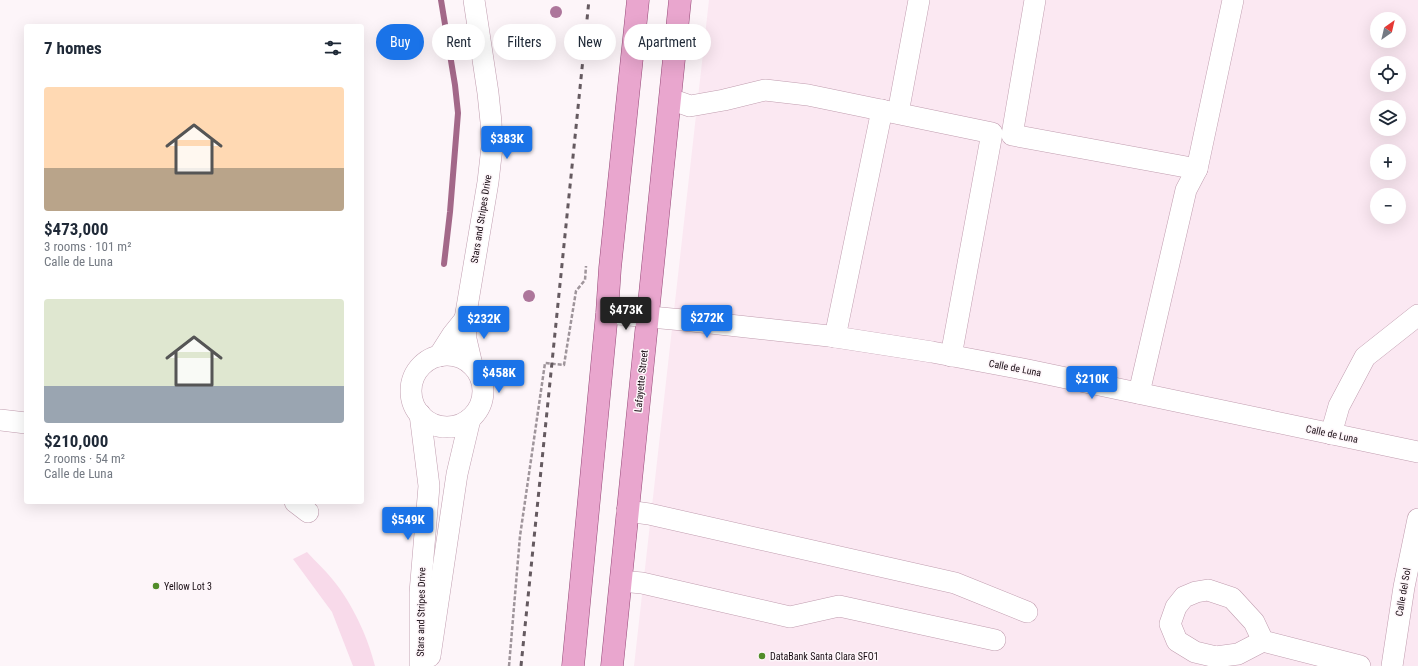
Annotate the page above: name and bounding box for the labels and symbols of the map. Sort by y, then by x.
north arrow [1370,12,1406,48]
pin: $383K [479,126,535,160]
street label: Stars and Stripes Drive [469,174,493,264]
pin: $473K [598,297,654,331]
pin: $272K [679,305,735,339]
pin: $232K [456,306,512,340]
street label: Lafayette Street [632,349,650,413]
street label: Calle de Luna [988,358,1042,378]
pin: $458K [471,360,527,394]
pin: $210K [1064,366,1120,400]
street label: Calle de Luna [1305,423,1359,445]
pin: $549K [380,507,436,541]
street label: Stars and Stripes Drive [415,567,427,657]
street label: Calle del Sol [1393,567,1413,617]
marker: Yellow Lot 3 [151,581,161,591]
place label: Yellow Lot 3 [164,581,212,592]
marker: DataBank Santa Clara SFO1 [757,651,767,661]
place label: DataBank Santa Clara SFO1 [770,651,879,662]

